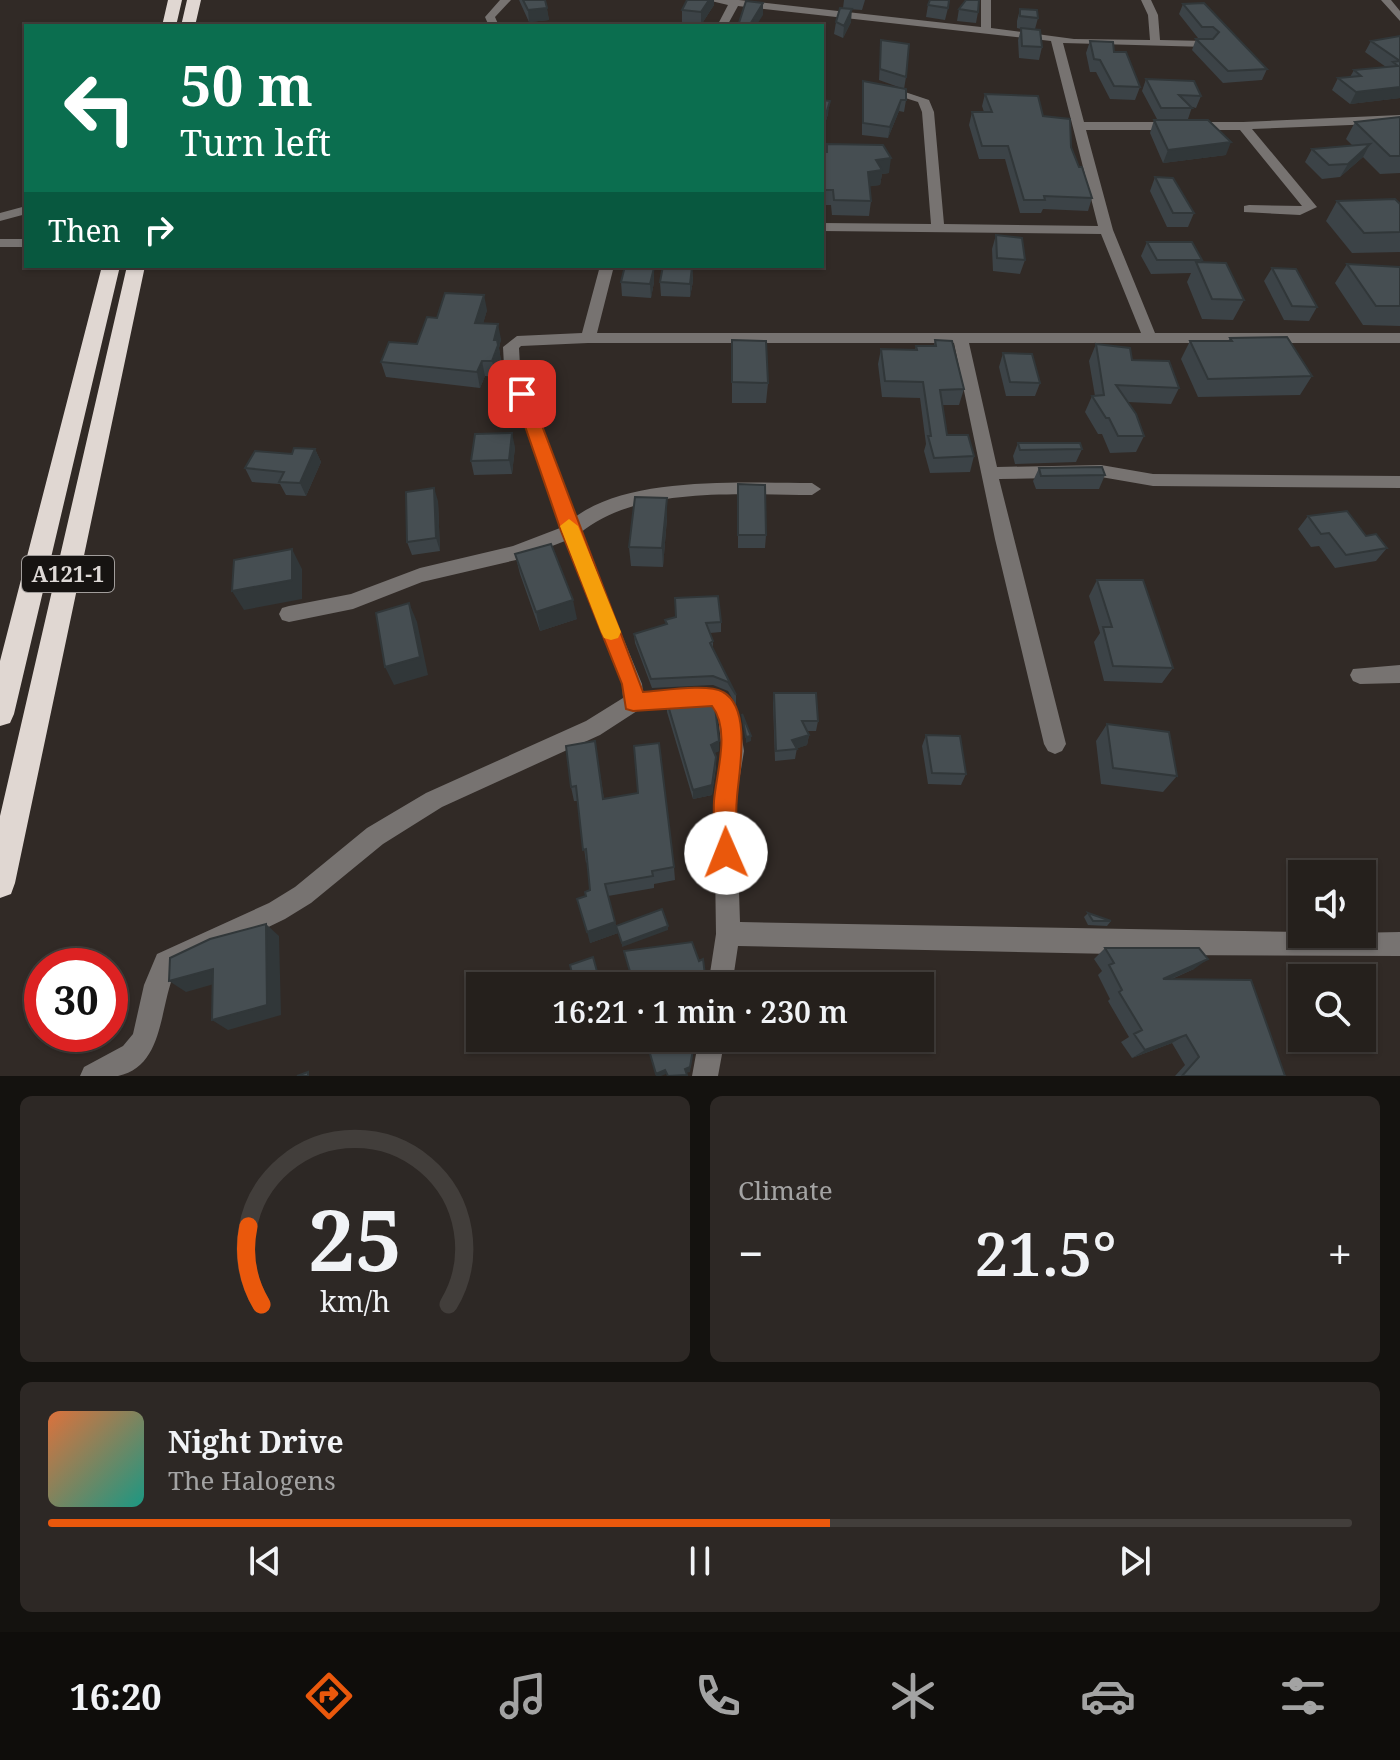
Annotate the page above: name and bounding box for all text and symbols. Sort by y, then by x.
text: 50 m [180,46,313,122]
icon: left [48,56,152,160]
text: Turn left [180,118,331,167]
icon: right [137,208,181,252]
text: Then [48,210,121,251]
pin [488,360,556,428]
icon: arrive [500,372,544,416]
road number: A121-1 [22,556,114,592]
position arrow [684,811,768,895]
map controls [1288,860,1376,1052]
button: sound [1288,860,1376,948]
speed limit sign: 30 [24,948,128,1052]
button: search [1288,964,1376,1052]
text: 16:21 · 1 min · 230 m [552,991,848,1032]
text: Climate [738,1172,833,1208]
text: 25 [308,1182,402,1295]
text: 21.5° [974,1212,1116,1294]
text: − [738,1223,763,1283]
text: + [1327,1223,1352,1283]
text: km/h [320,1281,390,1320]
text: Night Drive [168,1421,344,1462]
text: The Halogens [168,1462,336,1498]
icon: previous [243,1539,287,1583]
icon: pause [678,1539,722,1583]
icon: next [1113,1539,1157,1583]
icon: directions [301,1668,357,1724]
icon: music [495,1668,551,1724]
icon: phone [690,1668,746,1724]
icon: climate [885,1668,941,1724]
icon: car [1080,1668,1136,1724]
icon: filters [1275,1668,1331,1724]
text: 16:20 [69,1672,162,1721]

